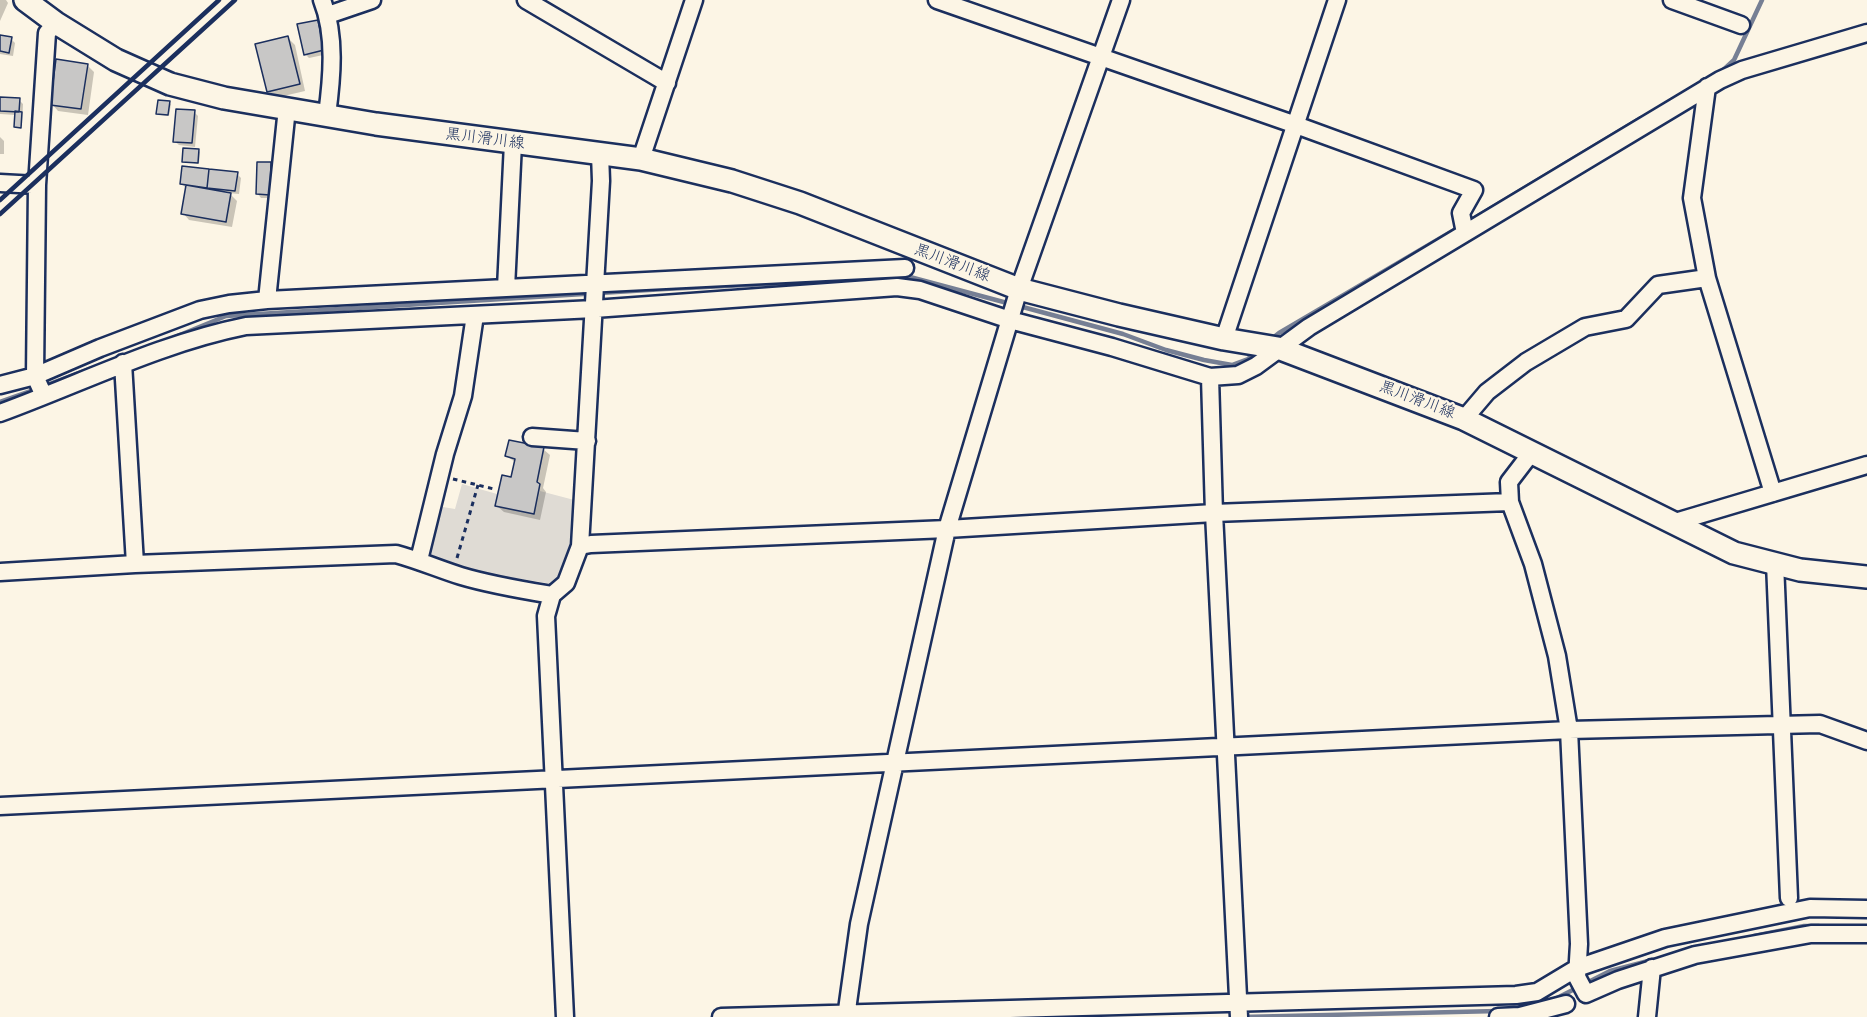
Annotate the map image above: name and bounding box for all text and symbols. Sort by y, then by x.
street label: 黒川滑川線 [444,125,526,153]
street label: 黒川滑川線 [911,240,993,286]
street label: 黒川滑川線 [1376,377,1458,423]

